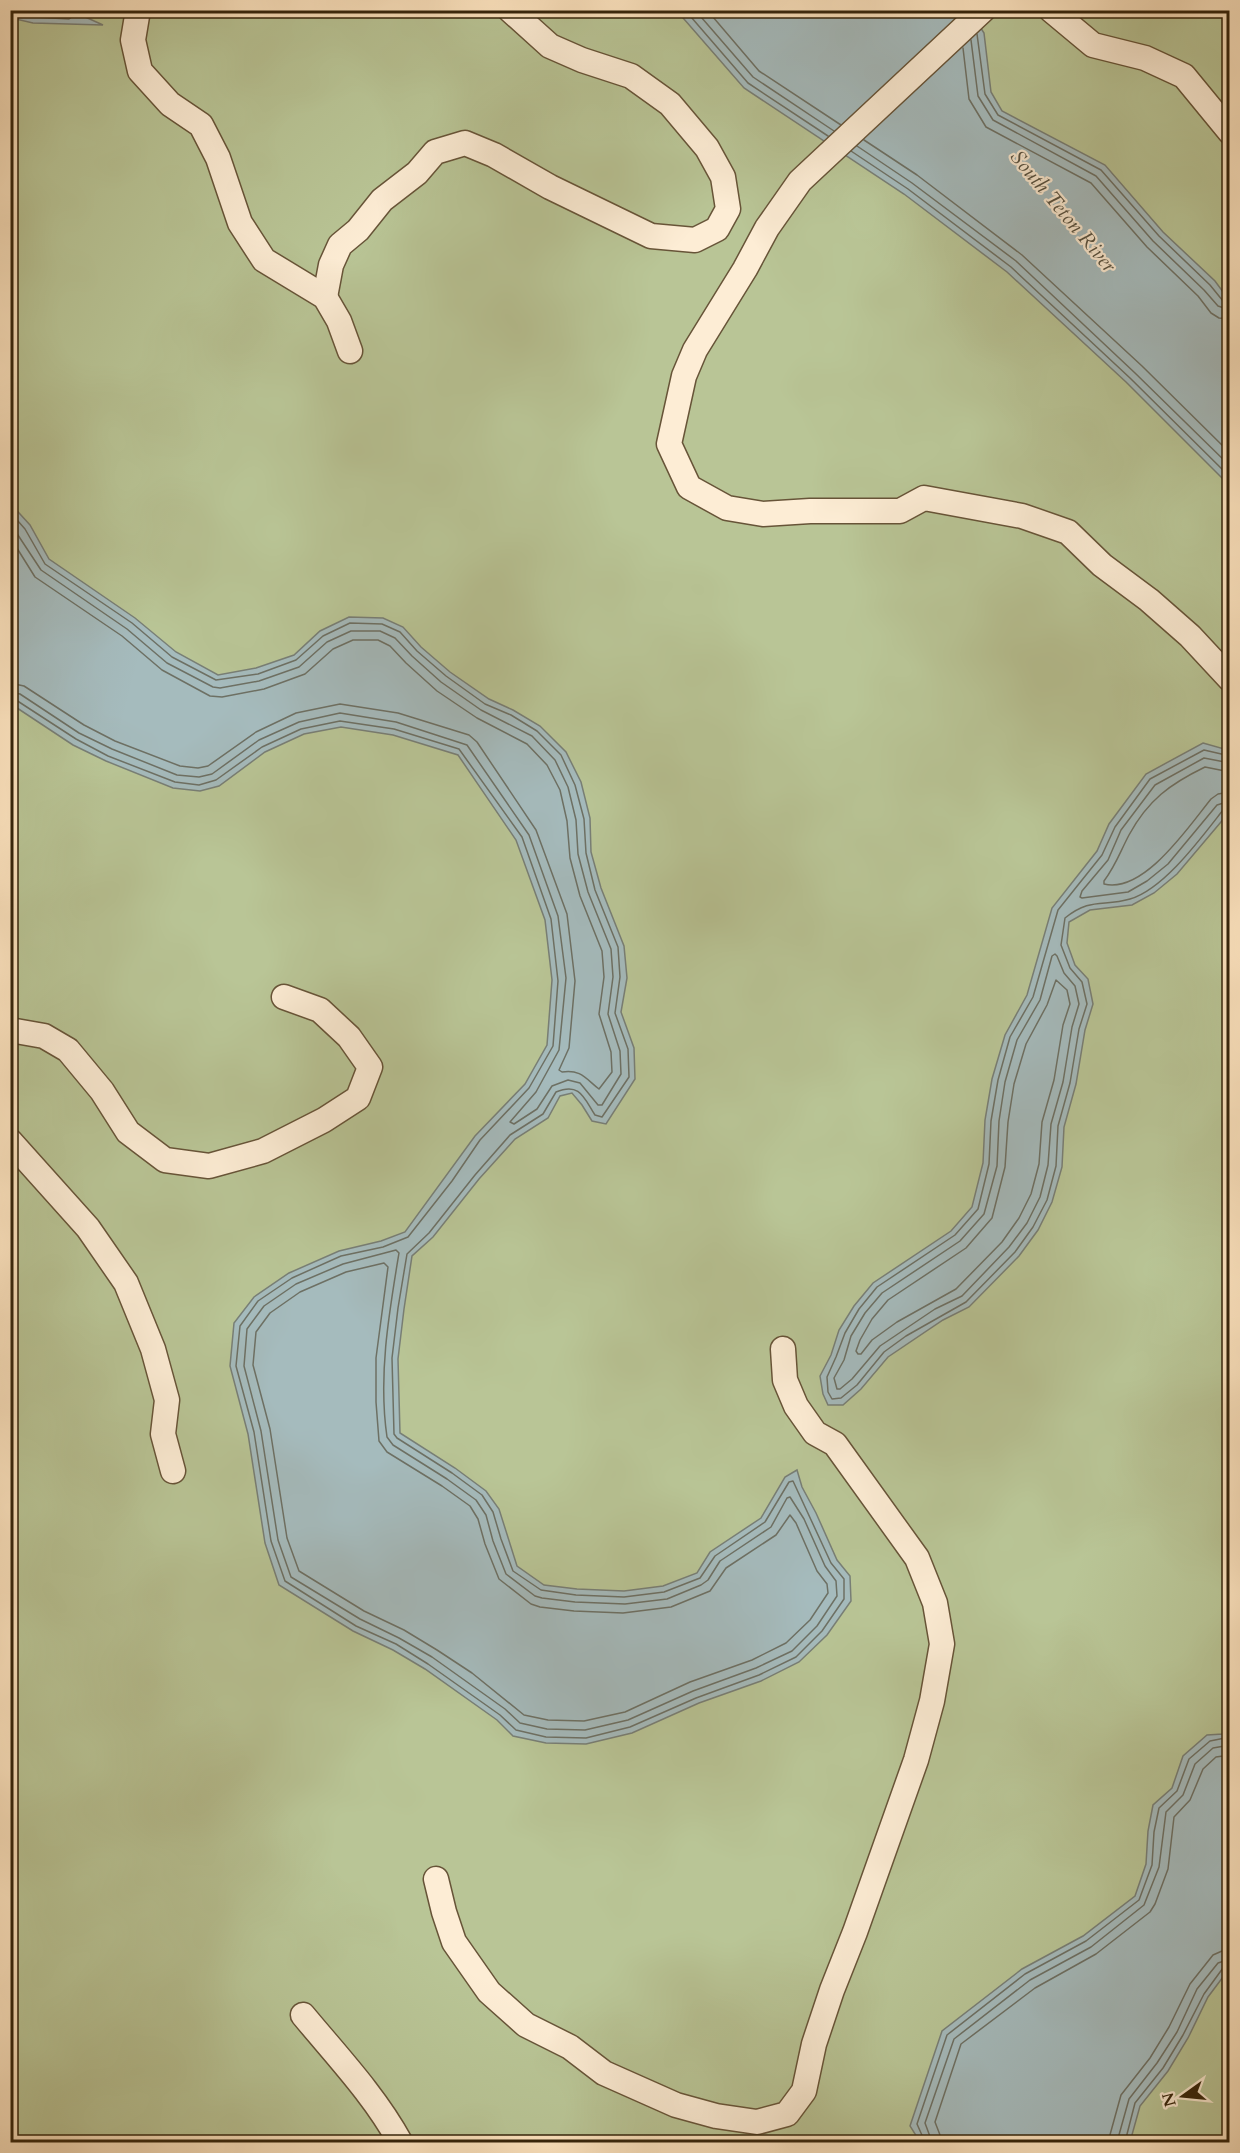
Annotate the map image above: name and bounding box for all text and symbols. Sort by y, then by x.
water label: South Teton River [1003,144,1124,279]
north arrow [1153,2066,1213,2126]
text: N [1157,2090,1182,2109]

